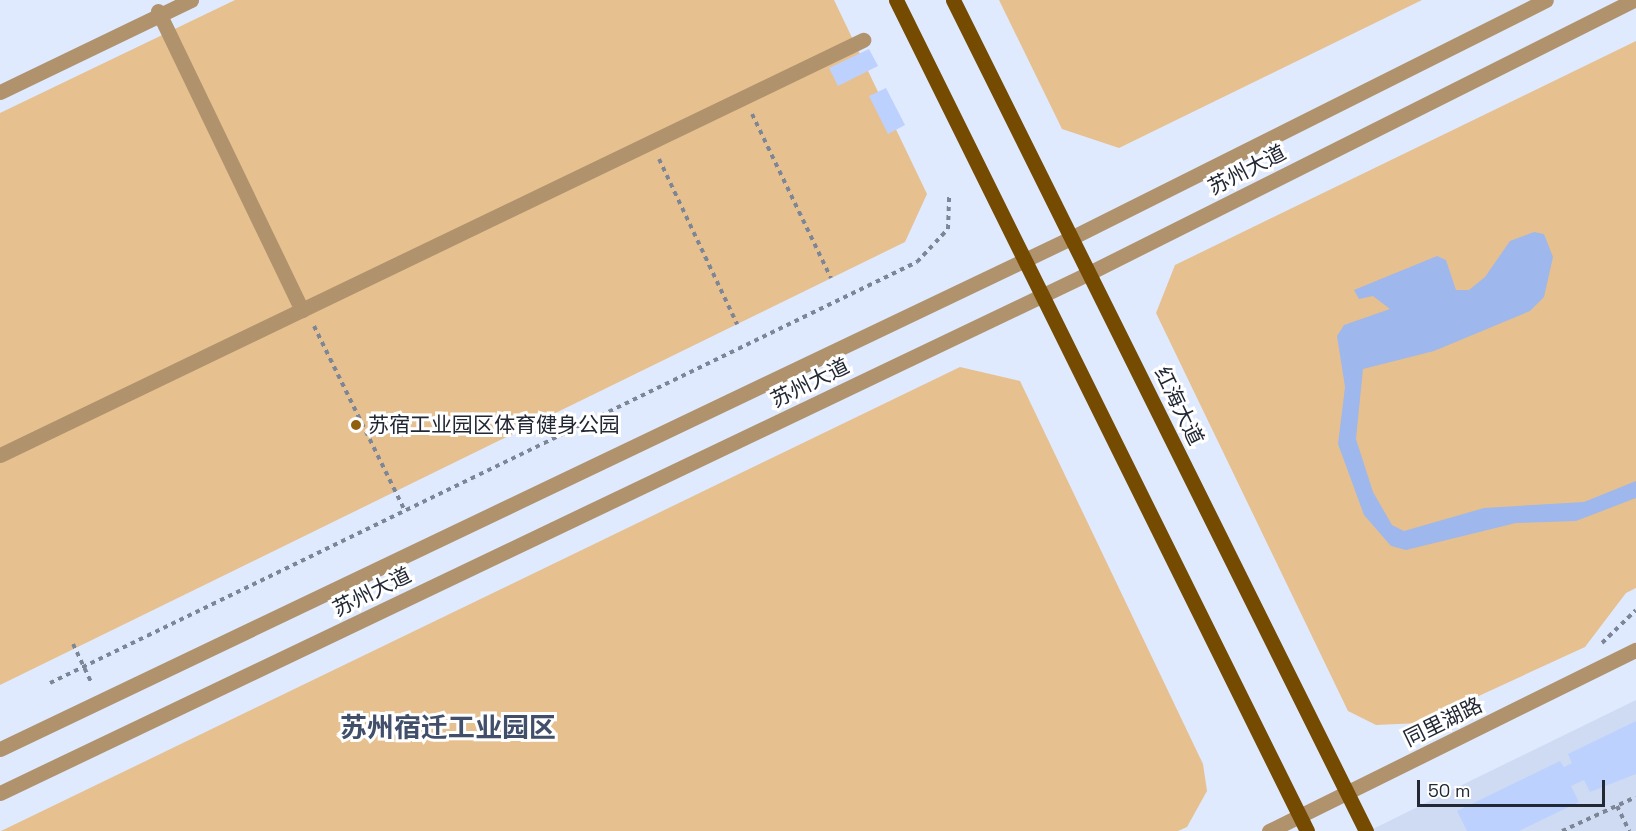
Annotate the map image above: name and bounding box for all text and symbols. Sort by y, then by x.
street label: 苏州大道 [1204,140,1290,200]
street label: 苏州大道 [767,353,853,413]
street label: 红海大道 [1149,363,1209,449]
place label: 苏宿工业园区体育健身公园 [368,412,620,438]
marker: 苏宿工业园区体育健身公园 [349,418,363,432]
street label: 苏州大道 [329,562,415,622]
street label: 同里湖路 [1400,692,1486,752]
district label: 苏州宿迁工业园区 [340,712,556,744]
scale bar [1420,768,1608,806]
text: 50 m [1428,779,1470,802]

